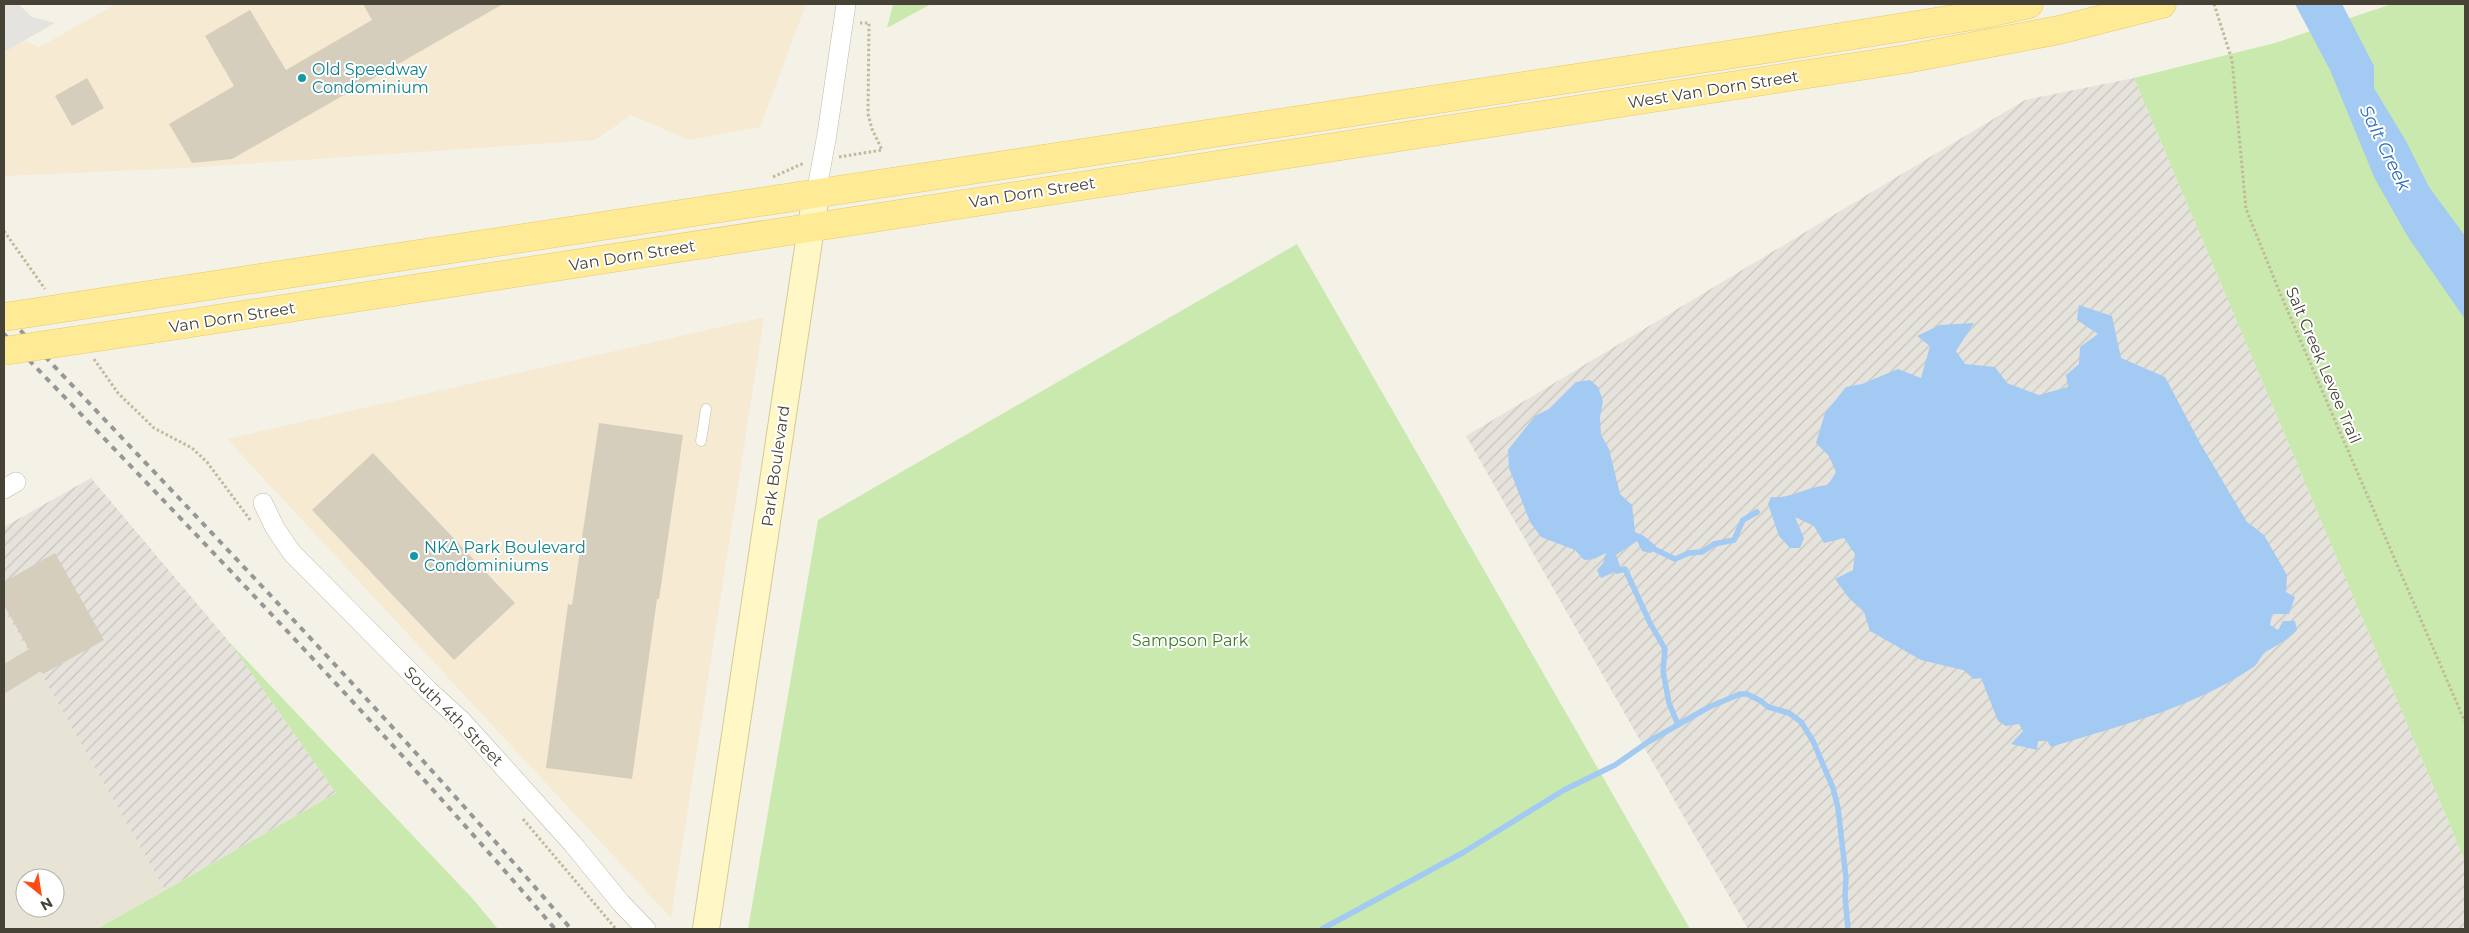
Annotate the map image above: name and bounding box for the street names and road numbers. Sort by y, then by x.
street label: West Van Dorn Street [1626,67,1800,112]
street label: Van Dorn Street [968,173,1097,212]
street label: Van Dorn Street [568,236,697,275]
street label: Salt Creek Levee Trail [2282,284,2365,446]
street label: Van Dorn Street [168,298,297,337]
street label: Park Boulevard [758,404,793,528]
street label: South 4th Street [400,663,508,770]

